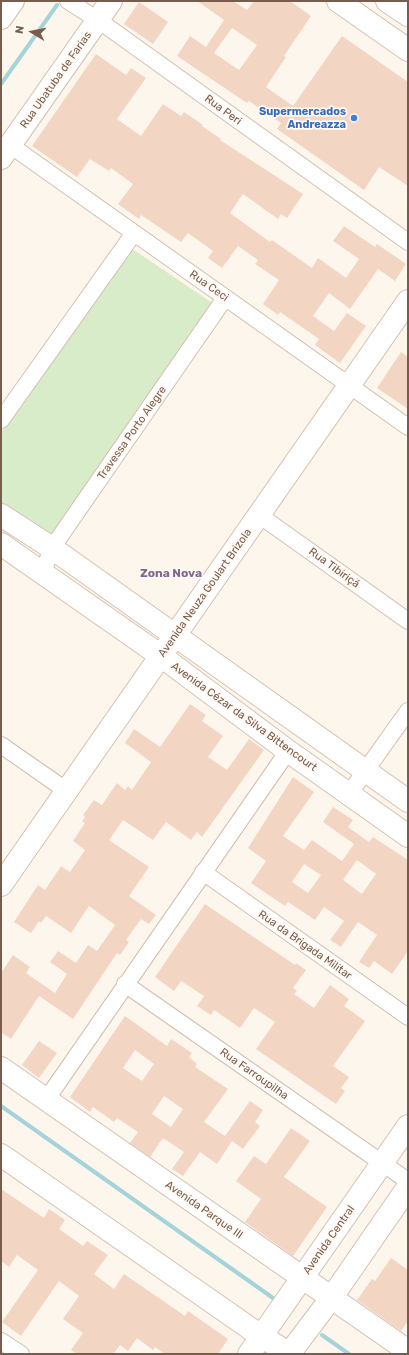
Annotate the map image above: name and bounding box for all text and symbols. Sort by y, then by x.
north arrow [12,12,52,52]
text: N [13,25,27,35]
street label: Rua Ubatuba de Farias [18,29,94,131]
street label: Rua Peri [202,92,244,128]
place label: Supermercados Andreazza [259,105,346,131]
marker: Supermercados Andreazza [349,113,359,123]
street label: Rua Ceci [187,268,231,304]
street label: Travessa Porto Alegre [95,384,169,482]
street label: Avenida Neuza Goulart Brizola [156,526,254,660]
street label: Rua Tibiriçá [306,545,362,591]
district label: Zona Nova [140,567,202,581]
street label: Avenida Cézar da Silva Bittencourt [169,660,319,774]
street label: Rua da Brigada Militar [256,908,354,982]
street label: Rua Farroupilha [217,1045,291,1103]
street label: Avenida Parque III [163,1178,245,1242]
street label: Avenida Central [300,1203,358,1277]

